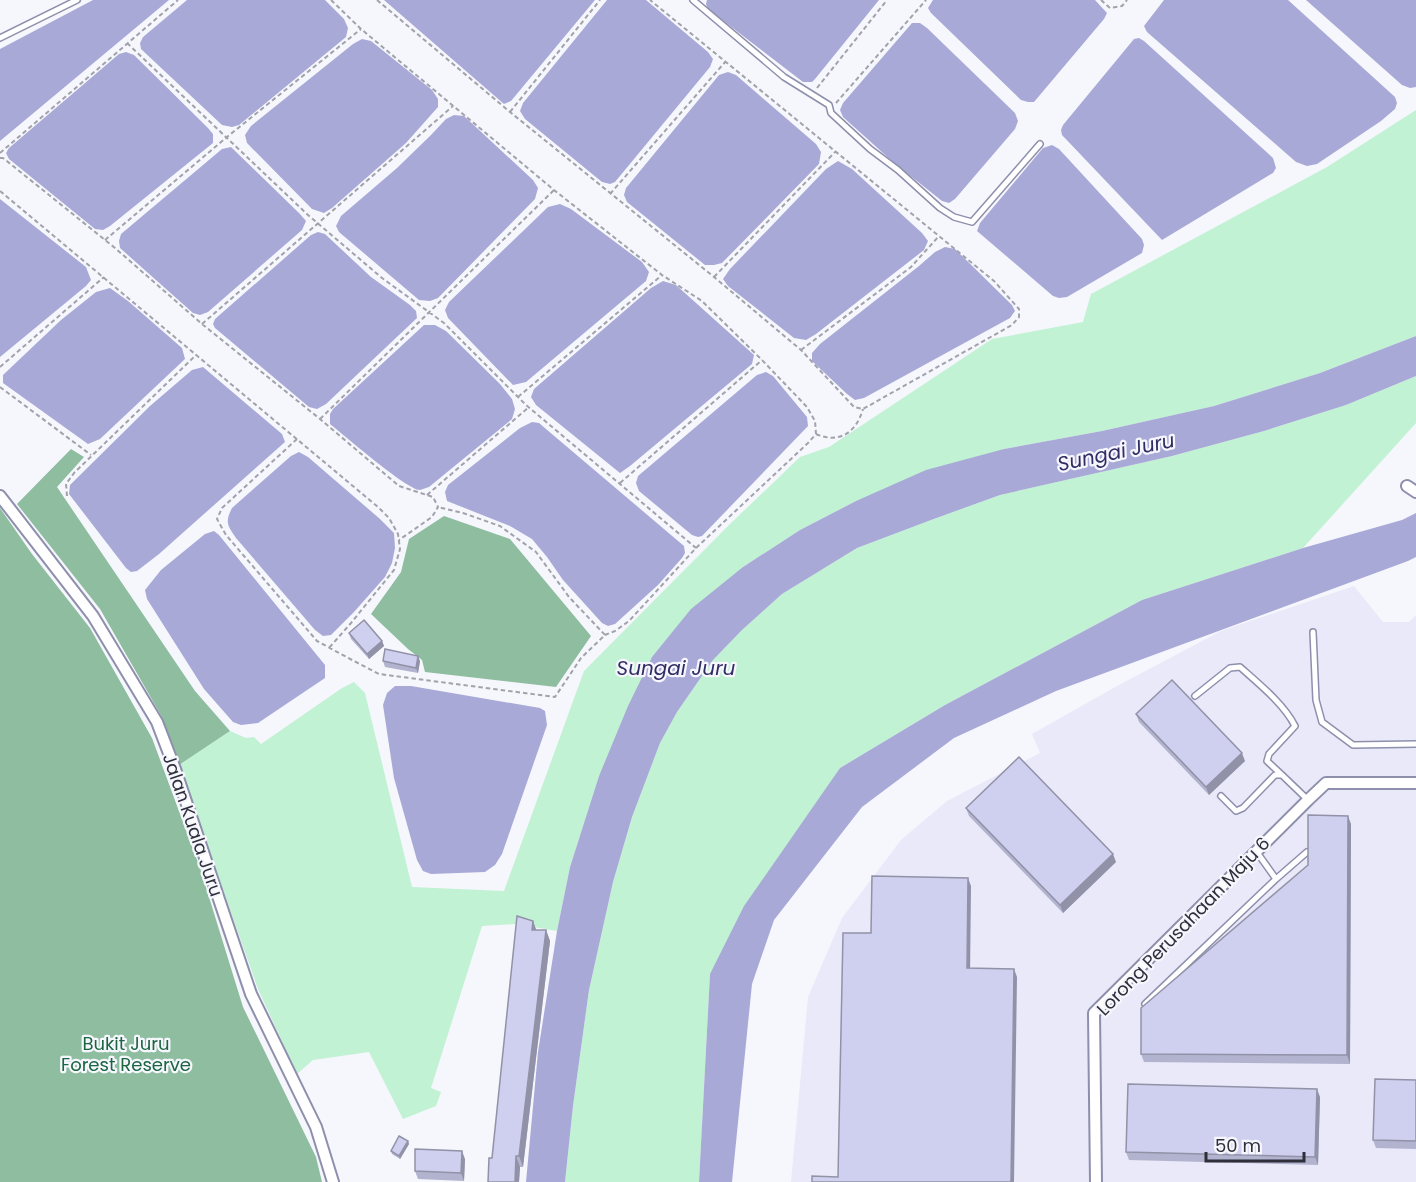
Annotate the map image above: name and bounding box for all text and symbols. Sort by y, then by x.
water label: Sungai Juru [1055,426,1177,478]
water label: Sungai Juru [617,654,736,682]
street label: Jalan Kuala Juru [157,750,229,900]
street label: Lorong Perusahaan Maju 6 [1091,831,1275,1021]
park label: Bukit Juru Forest Reserve [61,1031,191,1077]
scale bar [1206,1125,1304,1163]
text: 50 m [1215,1133,1261,1158]

